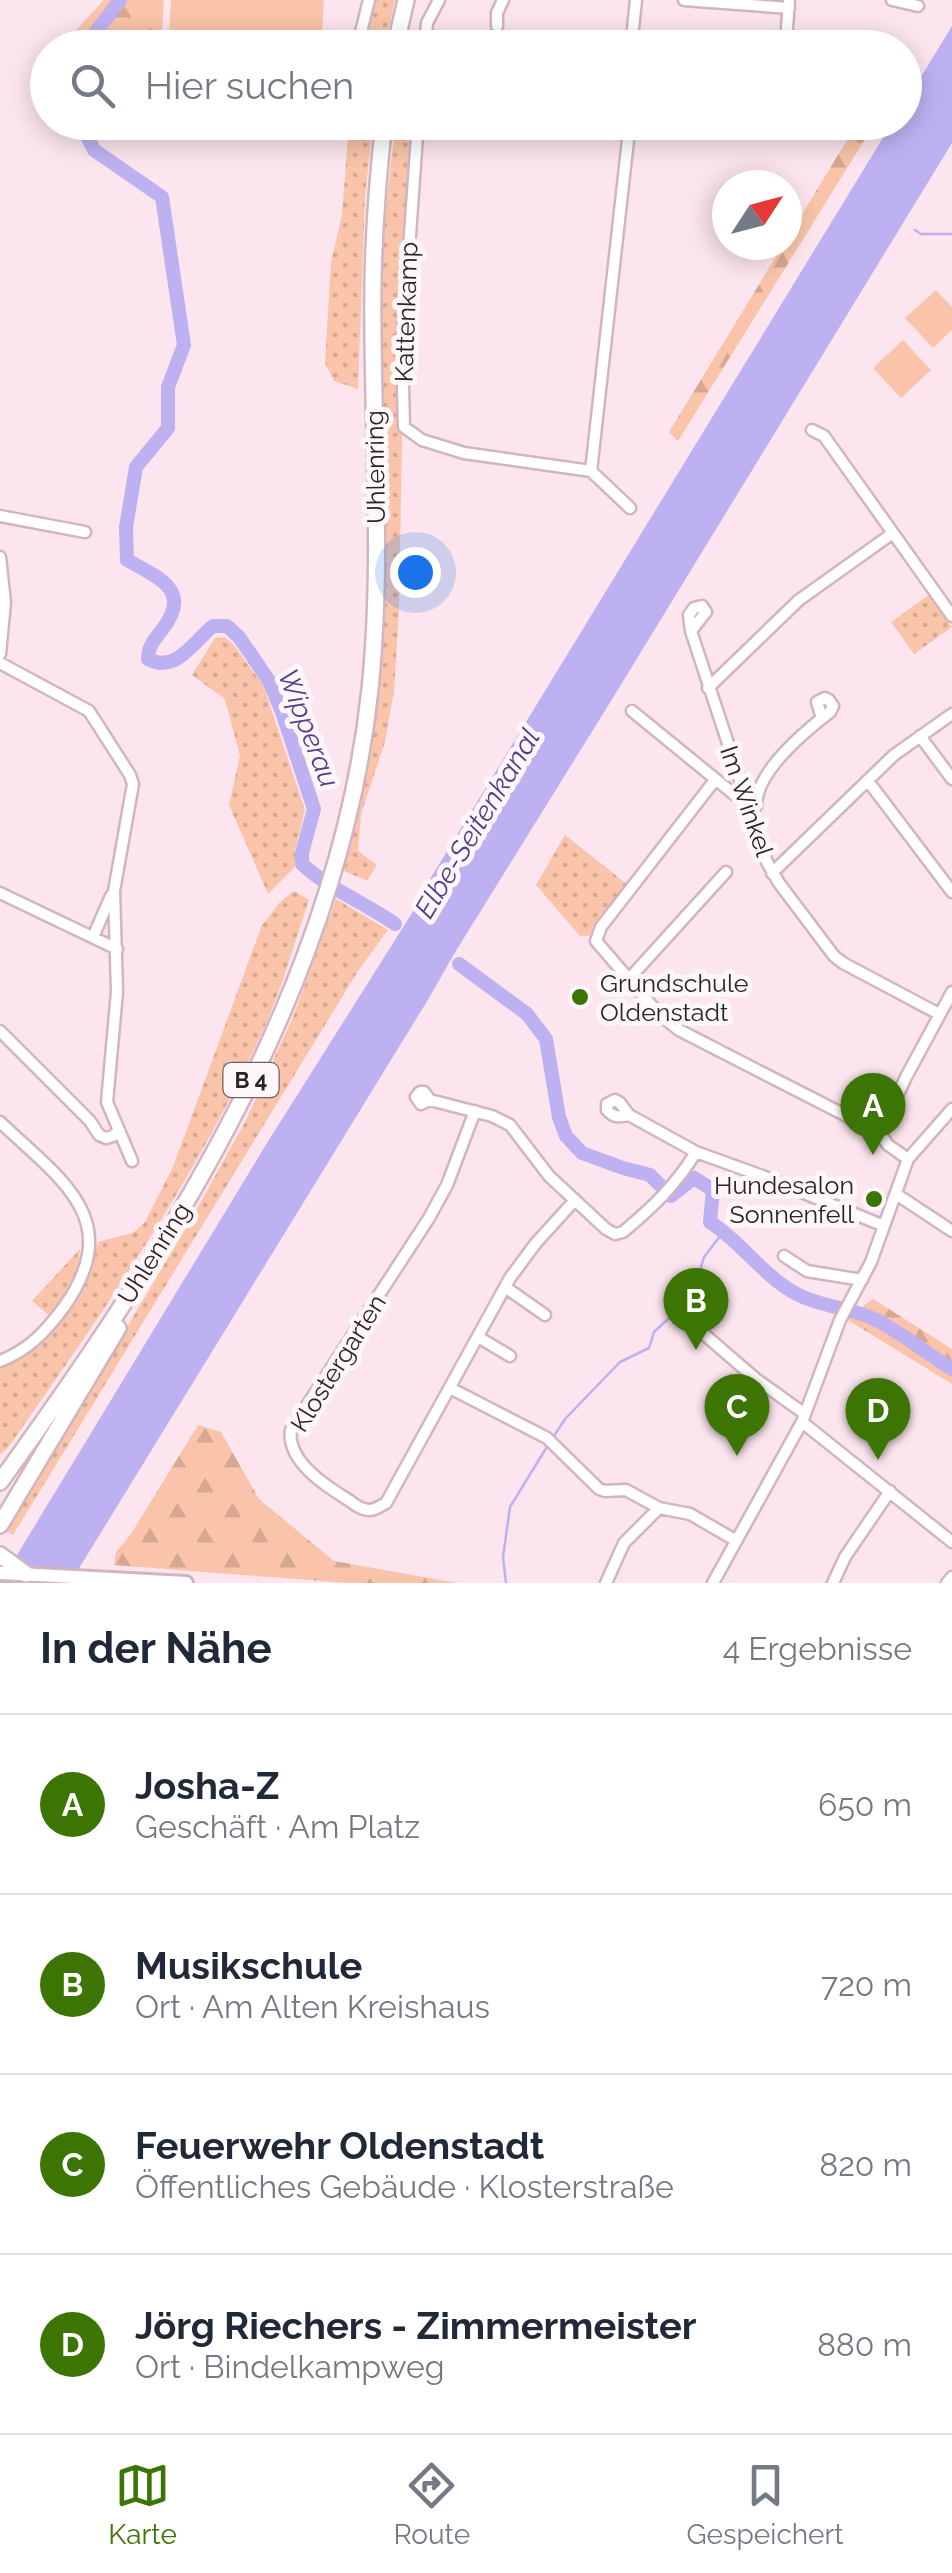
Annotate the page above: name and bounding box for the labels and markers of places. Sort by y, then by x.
place label: Grundschule Oldenstadt [600,968,748,1027]
marker: Grundschule Oldenstadt [569,986,591,1008]
pin: A [840,1072,906,1155]
place label: Hundesalon Sonnenfell [714,1170,854,1229]
marker: Hundesalon Sonnenfell [863,1188,885,1210]
pin: B [664,1268,728,1350]
pin: C [704,1374,770,1456]
pin: D [846,1378,910,1460]

